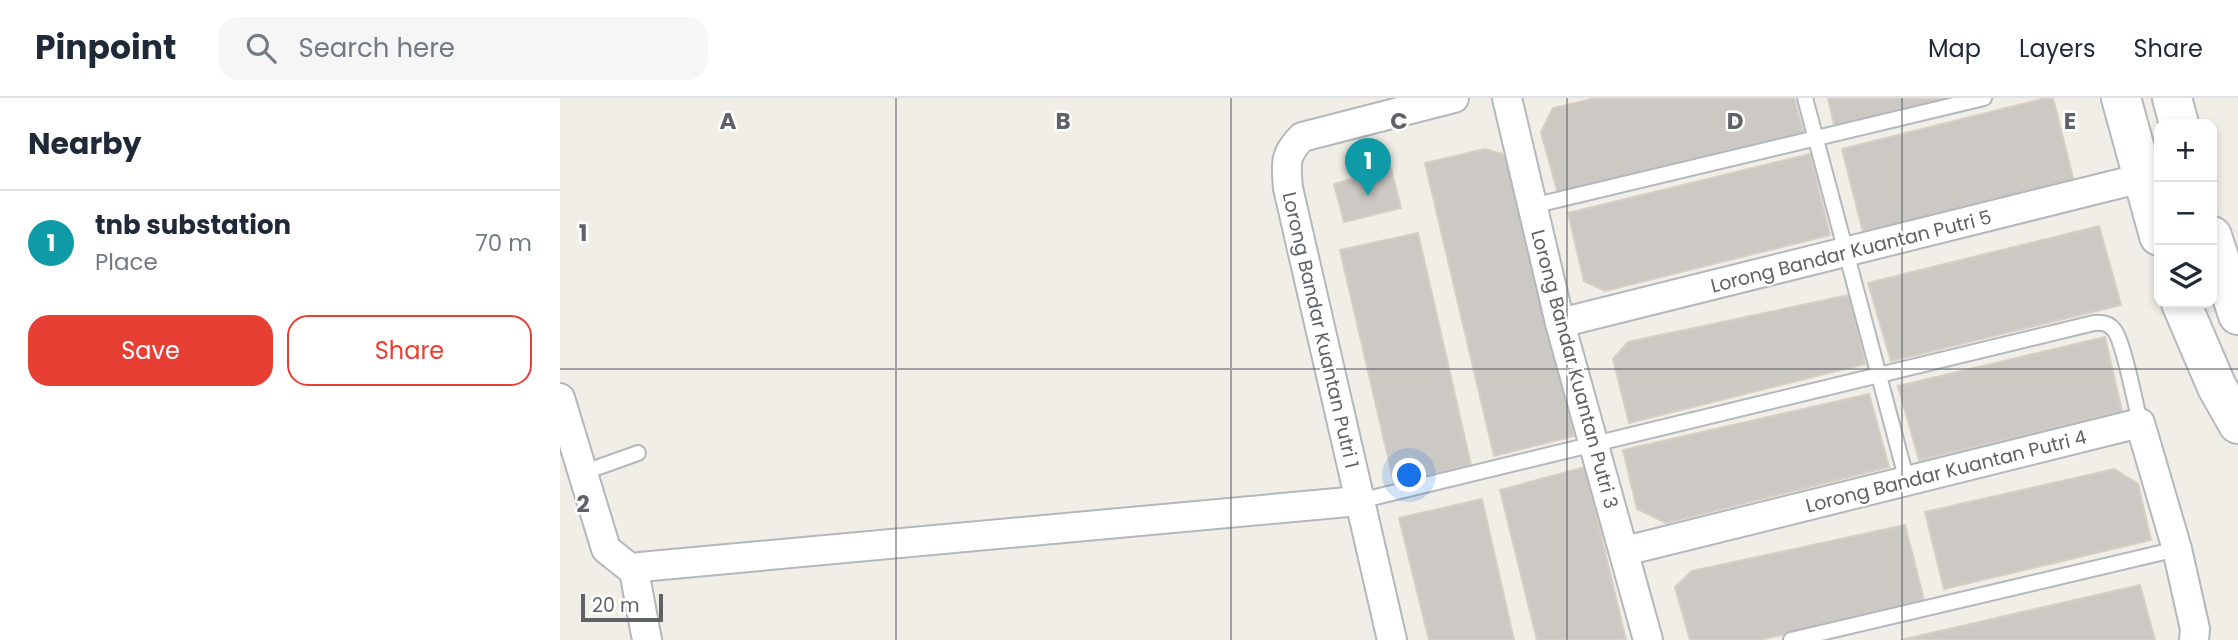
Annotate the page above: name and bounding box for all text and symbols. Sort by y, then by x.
search box [218,17,708,80]
text: Pinpoint [35,24,176,71]
icon: search [242,29,280,67]
text: Search here [298,30,455,66]
text: Map [1928,32,1981,65]
text: Layers [2019,32,2095,65]
text: Share [2133,32,2203,65]
text: A [720,105,737,137]
text: B [1055,105,1071,137]
text: C [1390,105,1408,137]
text: D [1727,105,1743,137]
text: E [2064,105,2076,137]
map controls [2154,119,2217,308]
button: + [2154,119,2217,182]
text: Nearby [28,122,142,165]
pin: 1 [1345,138,1391,196]
button: − [2154,182,2217,245]
street label: Lorong Bandar Kuantan Putri 1 [1276,189,1365,471]
street label: Lorong Bandar Kuantan Putri 5 [1708,203,1994,299]
text: tnb substation [95,207,291,243]
text: 1 [579,217,587,249]
text: 1 [47,227,55,259]
text: 70 m [475,227,532,259]
street label: Lorong Bandar Kuantan Putri 3 [1524,227,1625,512]
button: layers [2154,245,2217,308]
text: Place [95,246,158,278]
button: Save [28,315,273,386]
button: Share [287,315,532,386]
street label: Lorong Bandar Kuantan Putri 4 [1803,423,2089,519]
your location [1392,458,1426,492]
text: 2 [576,488,590,520]
scale bar [581,591,663,623]
text: 20 m [592,592,640,619]

